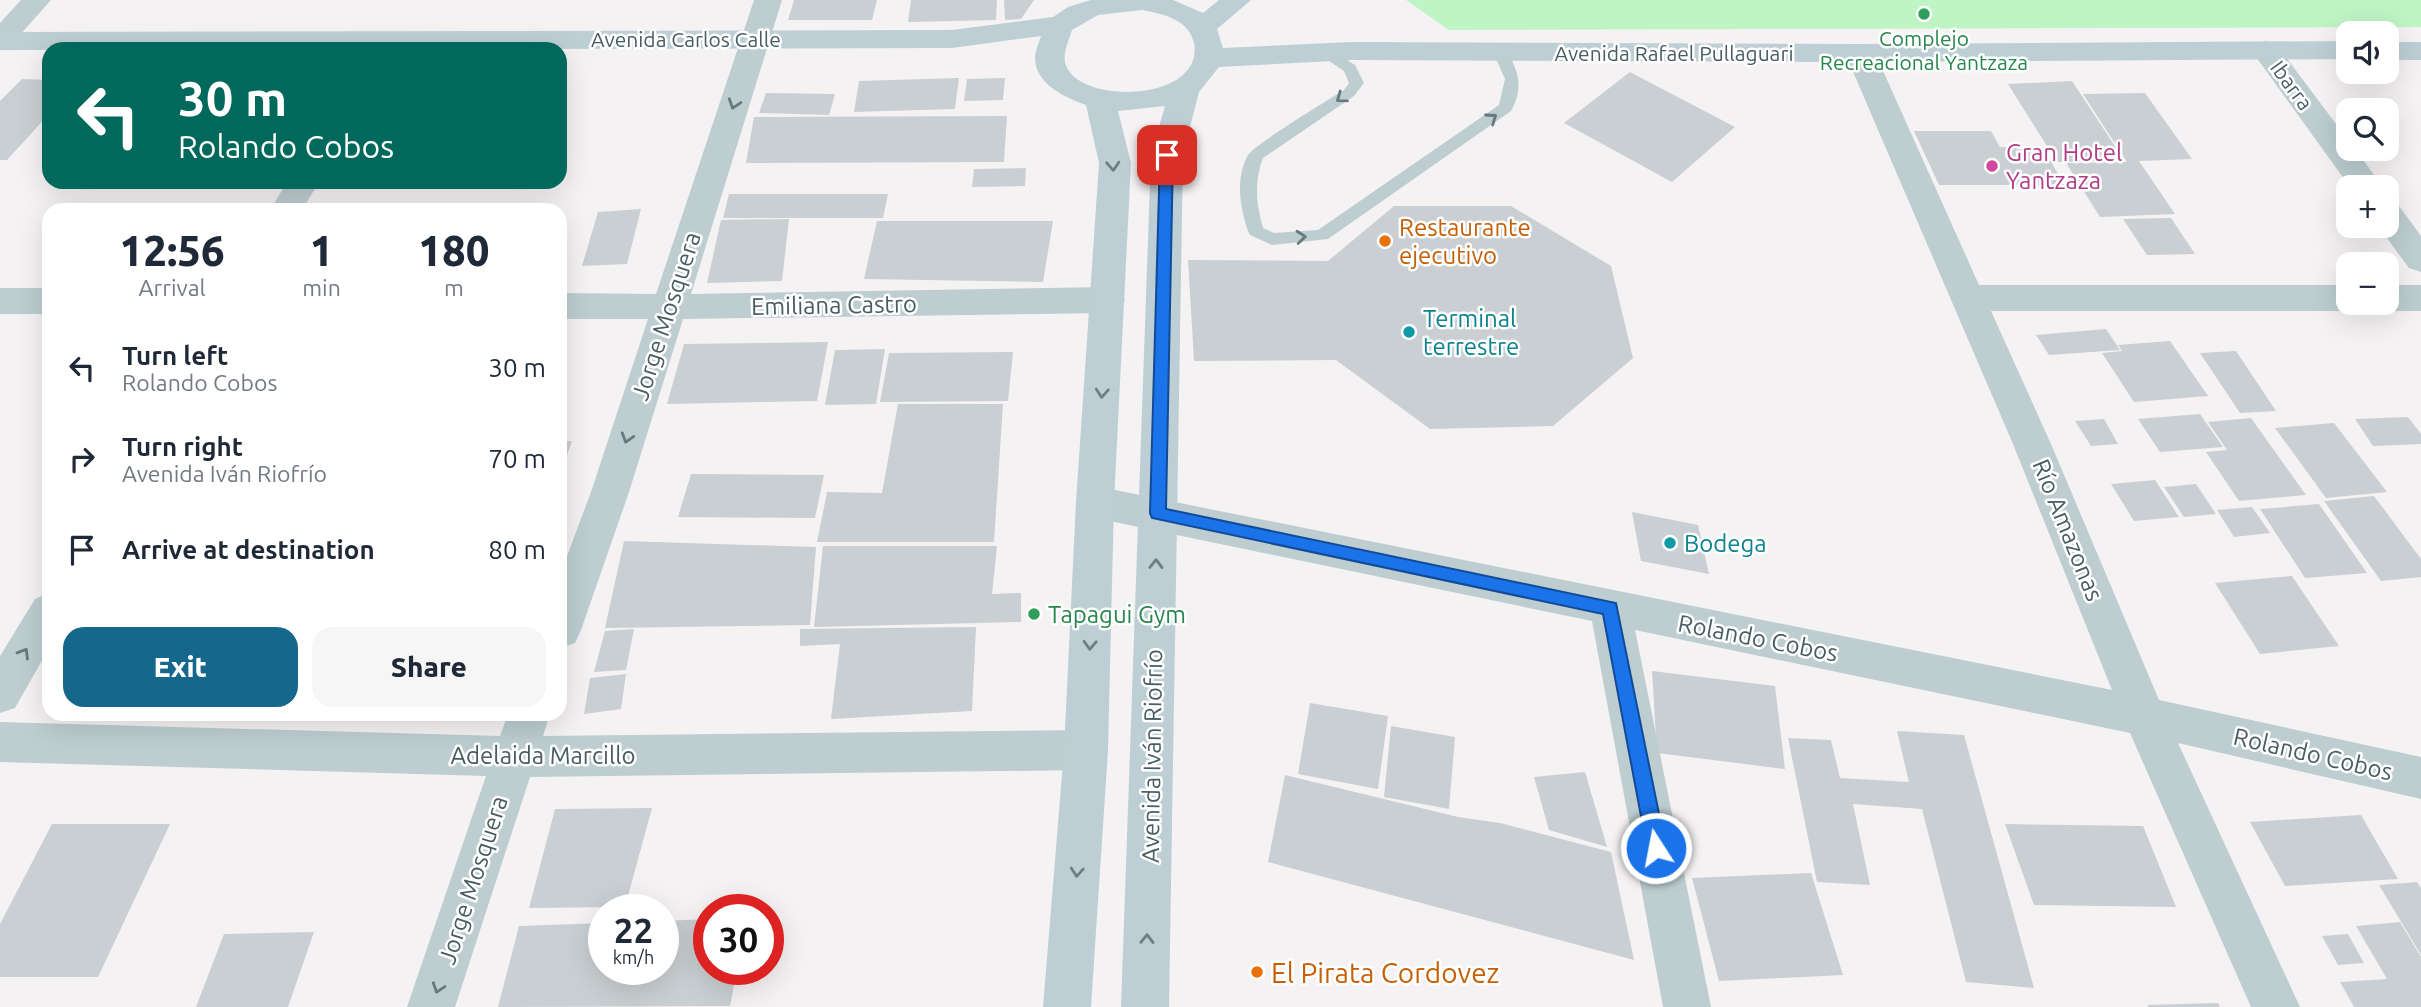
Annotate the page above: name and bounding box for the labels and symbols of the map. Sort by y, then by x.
marker: Complejo Recreacional Yantzaza [1916,6,1932,22]
place label: Complejo Recreacional Yantzaza [1820,26,2028,74]
street label: Avenida Carlos Calle [591,27,781,51]
street label: Avenida Rafael Pullaguari [1555,41,1793,65]
street label: Ibarra [2266,56,2318,114]
one-way arrow [1336,90,1348,102]
one-way arrow [728,98,743,110]
one-way arrow [1484,113,1497,126]
pin [1137,125,1197,185]
place label: Gran Hotel Yantzaza [2006,139,2122,194]
marker: Gran Hotel Yantzaza [1984,158,2000,174]
one-way arrow [1106,161,1121,172]
place label: Restaurante ejecutivo [1399,214,1531,269]
street label: Jorge Mosquera [626,229,706,403]
one-way arrow [1295,230,1306,245]
marker: Restaurante ejecutivo [1377,233,1393,249]
street label: Emiliana Castro [751,290,917,320]
place label: Terminal terrestre [1423,305,1519,360]
marker: Terminal terrestre [1401,324,1417,340]
one-way arrow [1095,388,1110,399]
one-way arrow [621,431,636,443]
street label: Río Amazonas [2027,455,2109,605]
place label: Bodega [1684,530,1767,557]
marker: Bodega [1662,535,1678,551]
one-way arrow [1149,559,1164,570]
place label: Tapagui Gym [1048,601,1186,628]
marker: Tapagui Gym [1026,606,1042,622]
street label: Rolando Cobos [1676,609,1840,667]
one-way arrow [1082,640,1097,651]
one-way arrow [16,647,29,660]
street label: Avenida Iván Riofrío [1137,649,1167,863]
street label: Rolando Cobos [2231,723,2395,785]
street label: Adelaida Marcillo [450,742,636,769]
street label: Jorge Mosquera [433,793,513,967]
position arrow [1619,811,1693,885]
one-way arrow [1070,867,1085,878]
speed limit sign: 30 [693,894,784,985]
one-way arrow [1139,933,1155,944]
place label: El Pirata Cordovez [1271,957,1499,988]
marker: El Pirata Cordovez [1249,964,1265,980]
one-way arrow [431,981,446,993]

